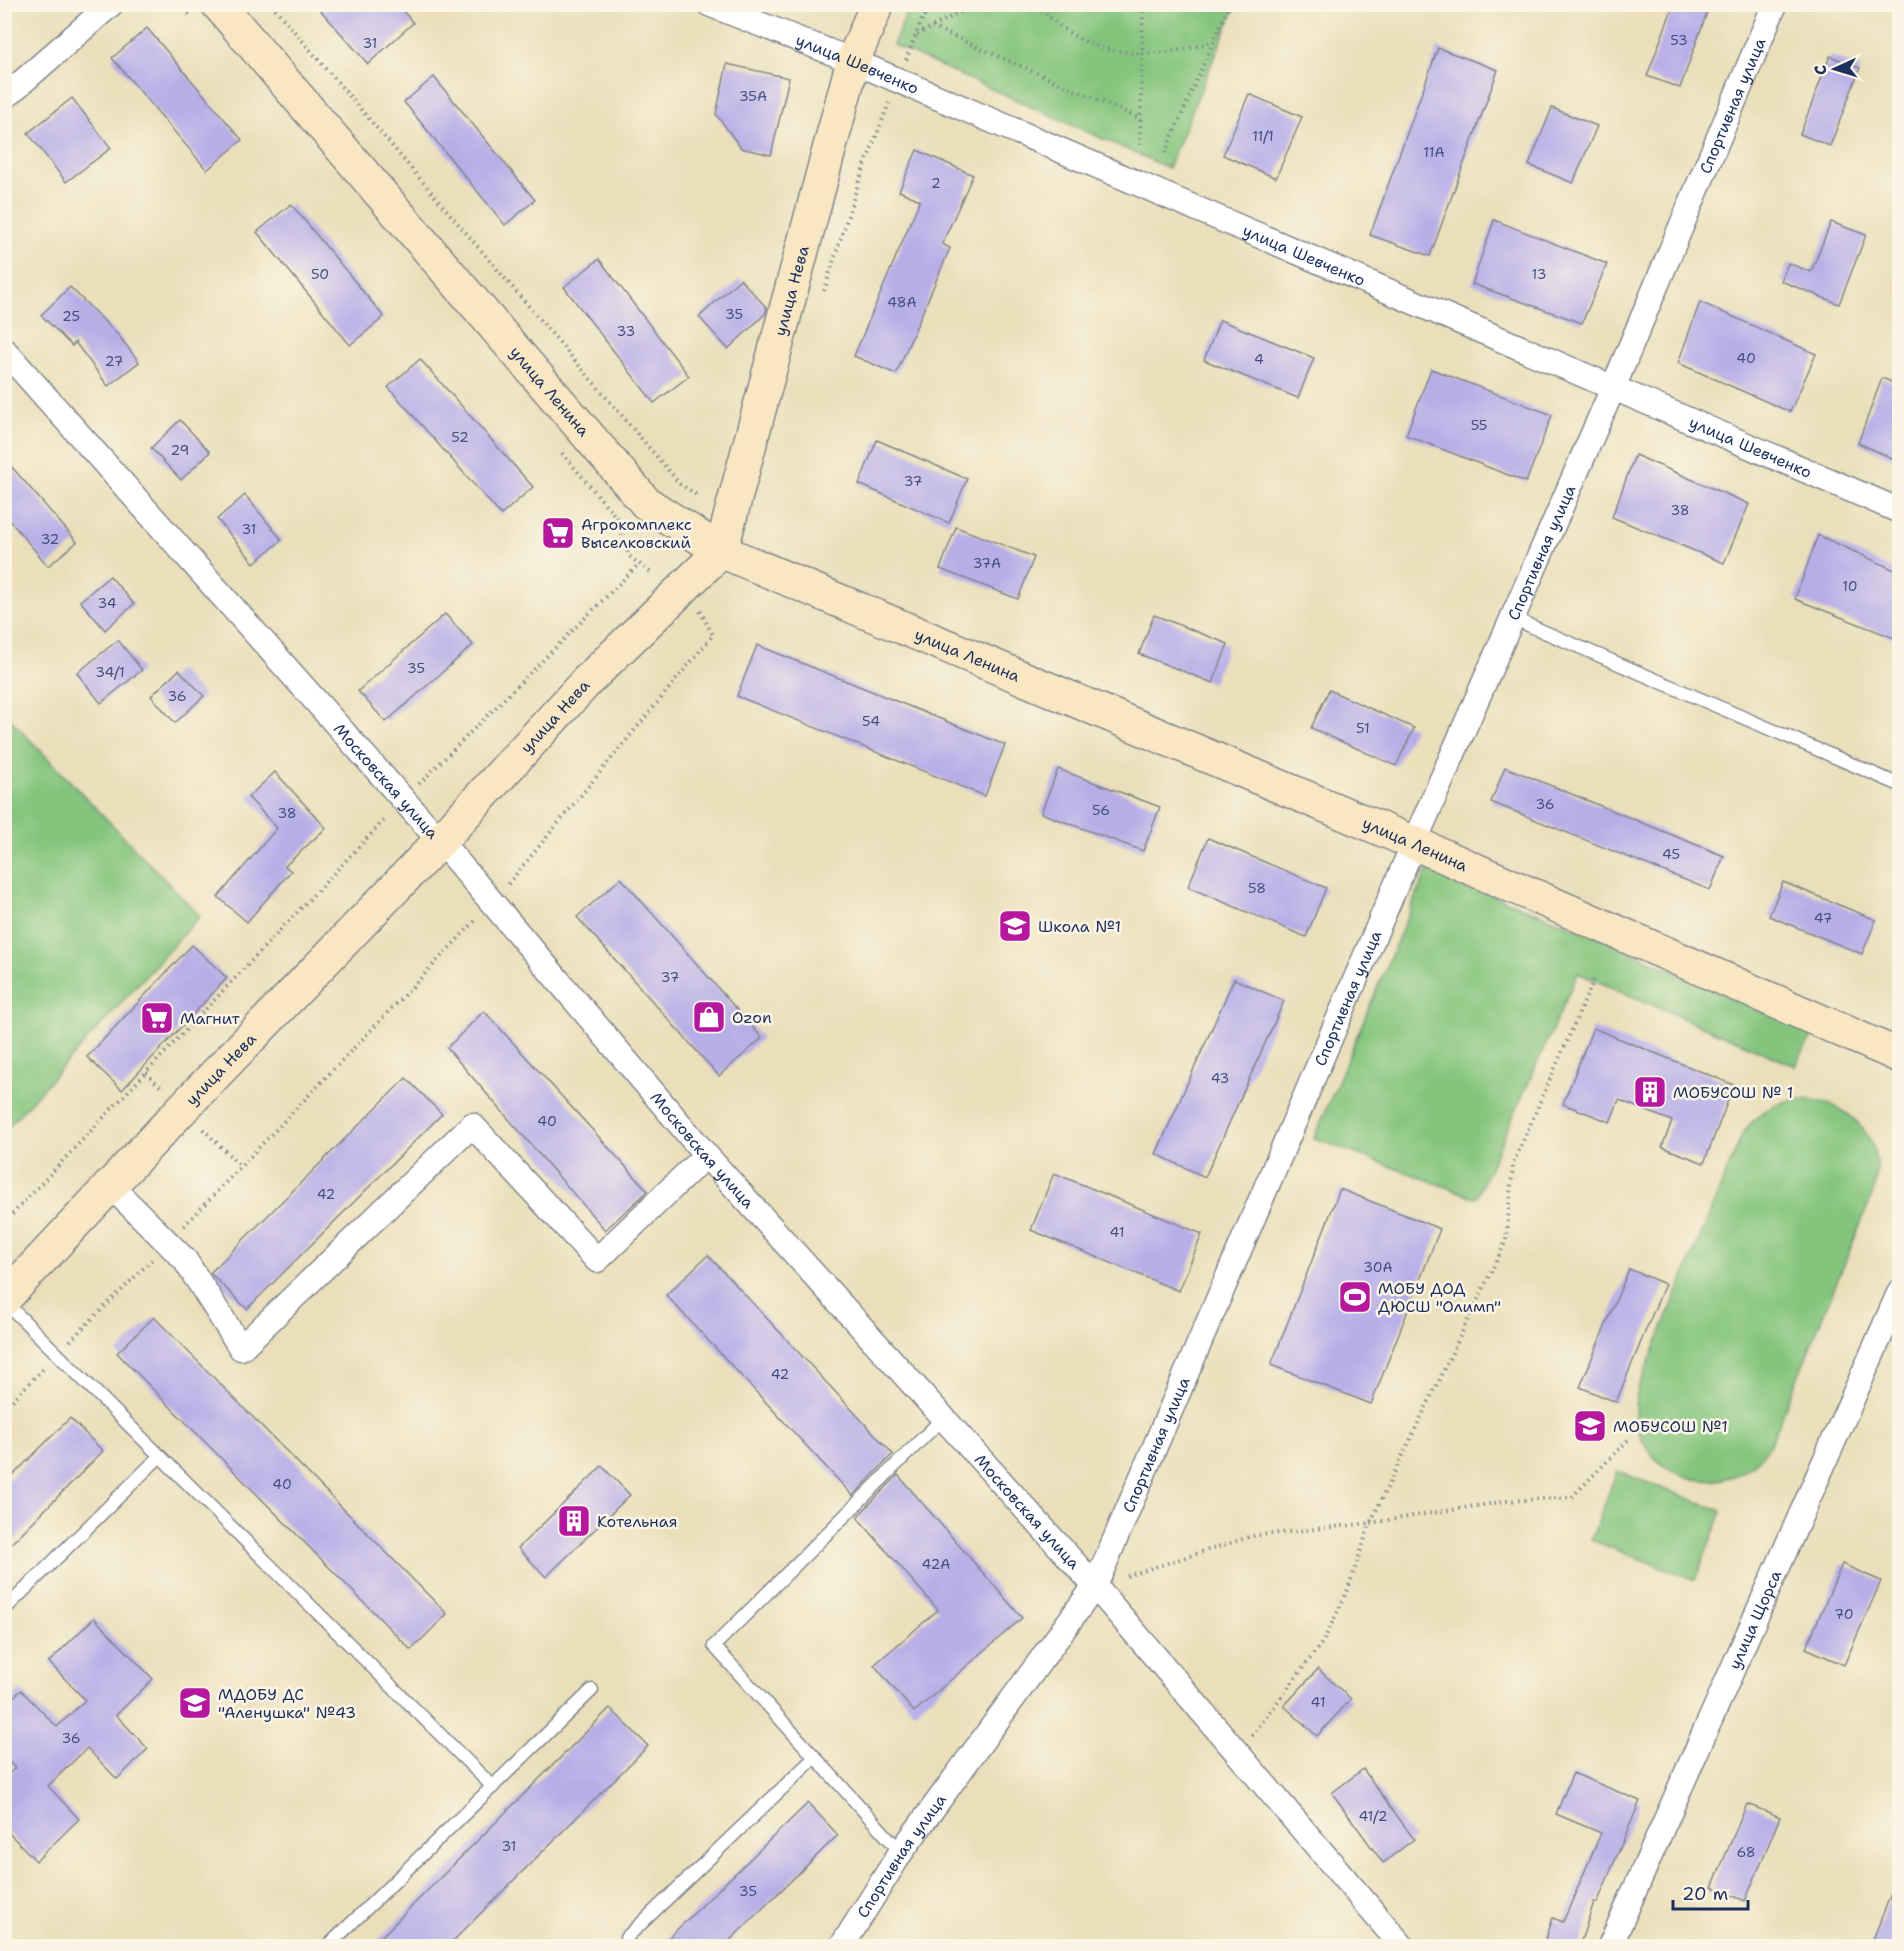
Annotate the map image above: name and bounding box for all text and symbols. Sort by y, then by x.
street label: улица Шевченко [793,29,922,99]
house number: 53 [1670,31,1688,49]
house number: 31 [363,34,377,52]
street label: Спортивная улица [1695,35,1771,177]
north arrow [1805,39,1865,99]
text: С [1810,64,1831,76]
house number: 35А [739,87,767,105]
house number: 11/1 [1252,127,1274,145]
house number: 11А [1423,143,1445,161]
house number: 2 [931,174,941,192]
street label: улица Шевченко [1240,220,1368,291]
street label: улица Нева [769,243,814,338]
house number: 50 [311,265,329,283]
house number: 13 [1532,265,1546,283]
house number: 48А [887,293,917,311]
house number: 35 [725,305,743,323]
house number: 25 [62,307,80,325]
house number: 33 [617,322,635,340]
street label: улица Ленина [505,342,594,441]
house number: 40 [1736,349,1756,367]
house number: 4 [1254,350,1264,368]
house number: 27 [105,352,123,370]
street label: улица Шевченко [1686,412,1815,483]
house number: 55 [1471,416,1487,434]
house number: 52 [451,428,469,446]
house number: 29 [171,441,189,459]
house number: 37 [904,472,922,490]
street label: Спортивная улица [1503,482,1580,623]
house number: 38 [1670,501,1690,519]
place label: Агрокомплекс Выселковский [581,514,692,553]
supermarket icon: Агрокомплекс Выселковский [540,515,576,551]
house number: 31 [242,520,256,538]
house number: 32 [41,530,59,548]
house number: 37А [973,554,1001,572]
house number: 10 [1842,577,1858,595]
house number: 34 [97,594,117,612]
street label: улица Ленина [911,624,1023,687]
house number: 35 [407,659,425,677]
house number: 34/1 [95,663,125,681]
street label: улица Нева [516,675,594,758]
house number: 36 [167,687,187,705]
house number: 54 [862,712,880,730]
street label: Московская улица [329,719,443,843]
house number: 51 [1356,719,1370,737]
house number: 36 [1535,795,1555,813]
house number: 56 [1092,801,1110,819]
house number: 38 [277,804,297,822]
street label: улица Ленина [1359,813,1471,876]
house number: 45 [1662,845,1680,863]
house number: 58 [1248,879,1266,897]
school or university icon: Школа №1 [997,908,1033,944]
house number: 47 [1814,909,1832,927]
place label: Школа №1 [1038,916,1121,937]
street label: Спортивная улица [1310,927,1386,1069]
house number: 37 [661,968,679,986]
shop icon: Ozon [691,999,727,1035]
supermarket icon: Магнит [139,1000,175,1036]
place label: Ozon [732,1007,772,1028]
place label: Магнит [180,1008,241,1029]
street label: улица Нева [181,1029,261,1110]
house number: 43 [1211,1069,1229,1087]
building icon: МОБУСОШ № 1 [1632,1074,1668,1110]
place label: МОБУСОШ № 1 [1673,1082,1793,1103]
street label: Московская улица [646,1087,759,1213]
house number: 40 [537,1112,557,1130]
house number: 42 [317,1185,335,1203]
house number: 41 [1110,1223,1124,1241]
house number: 30А [1363,1258,1393,1276]
place label: МОБУ ДОД ДЮСШ "Олимп" [1378,1278,1501,1317]
sports icon: МОБУ ДОД ДЮСШ "Олимп" [1337,1279,1373,1315]
house number: 42 [771,1365,789,1383]
street label: Спортивная улица [1118,1374,1195,1516]
school or university icon: МОБУСОШ №1 [1572,1408,1608,1444]
place label: МОБУСОШ №1 [1613,1416,1728,1437]
street label: Московская улица [970,1450,1085,1574]
house number: 40 [272,1475,292,1493]
building icon: Котельная [556,1503,592,1539]
place label: Котельная [597,1511,677,1532]
house number: 42А [922,1555,950,1573]
street label: улица Щорса [1724,1567,1786,1673]
house number: 70 [1834,1605,1854,1623]
place label: МДОБУ ДС "Аленушка" №43 [218,1684,356,1723]
school or university icon: МДОБУ ДС "Аленушка" №43 [177,1685,213,1721]
house number: 41 [1311,1693,1325,1711]
house number: 36 [61,1729,81,1747]
street label: Спортивная улица [852,1790,951,1922]
house number: 41/2 [1358,1807,1388,1825]
house number: 31 [502,1837,516,1855]
house number: 68 [1736,1843,1756,1861]
scale bar [1673,1873,1748,1911]
house number: 35 [739,1882,757,1900]
text: 20 m [1682,1882,1728,1906]

